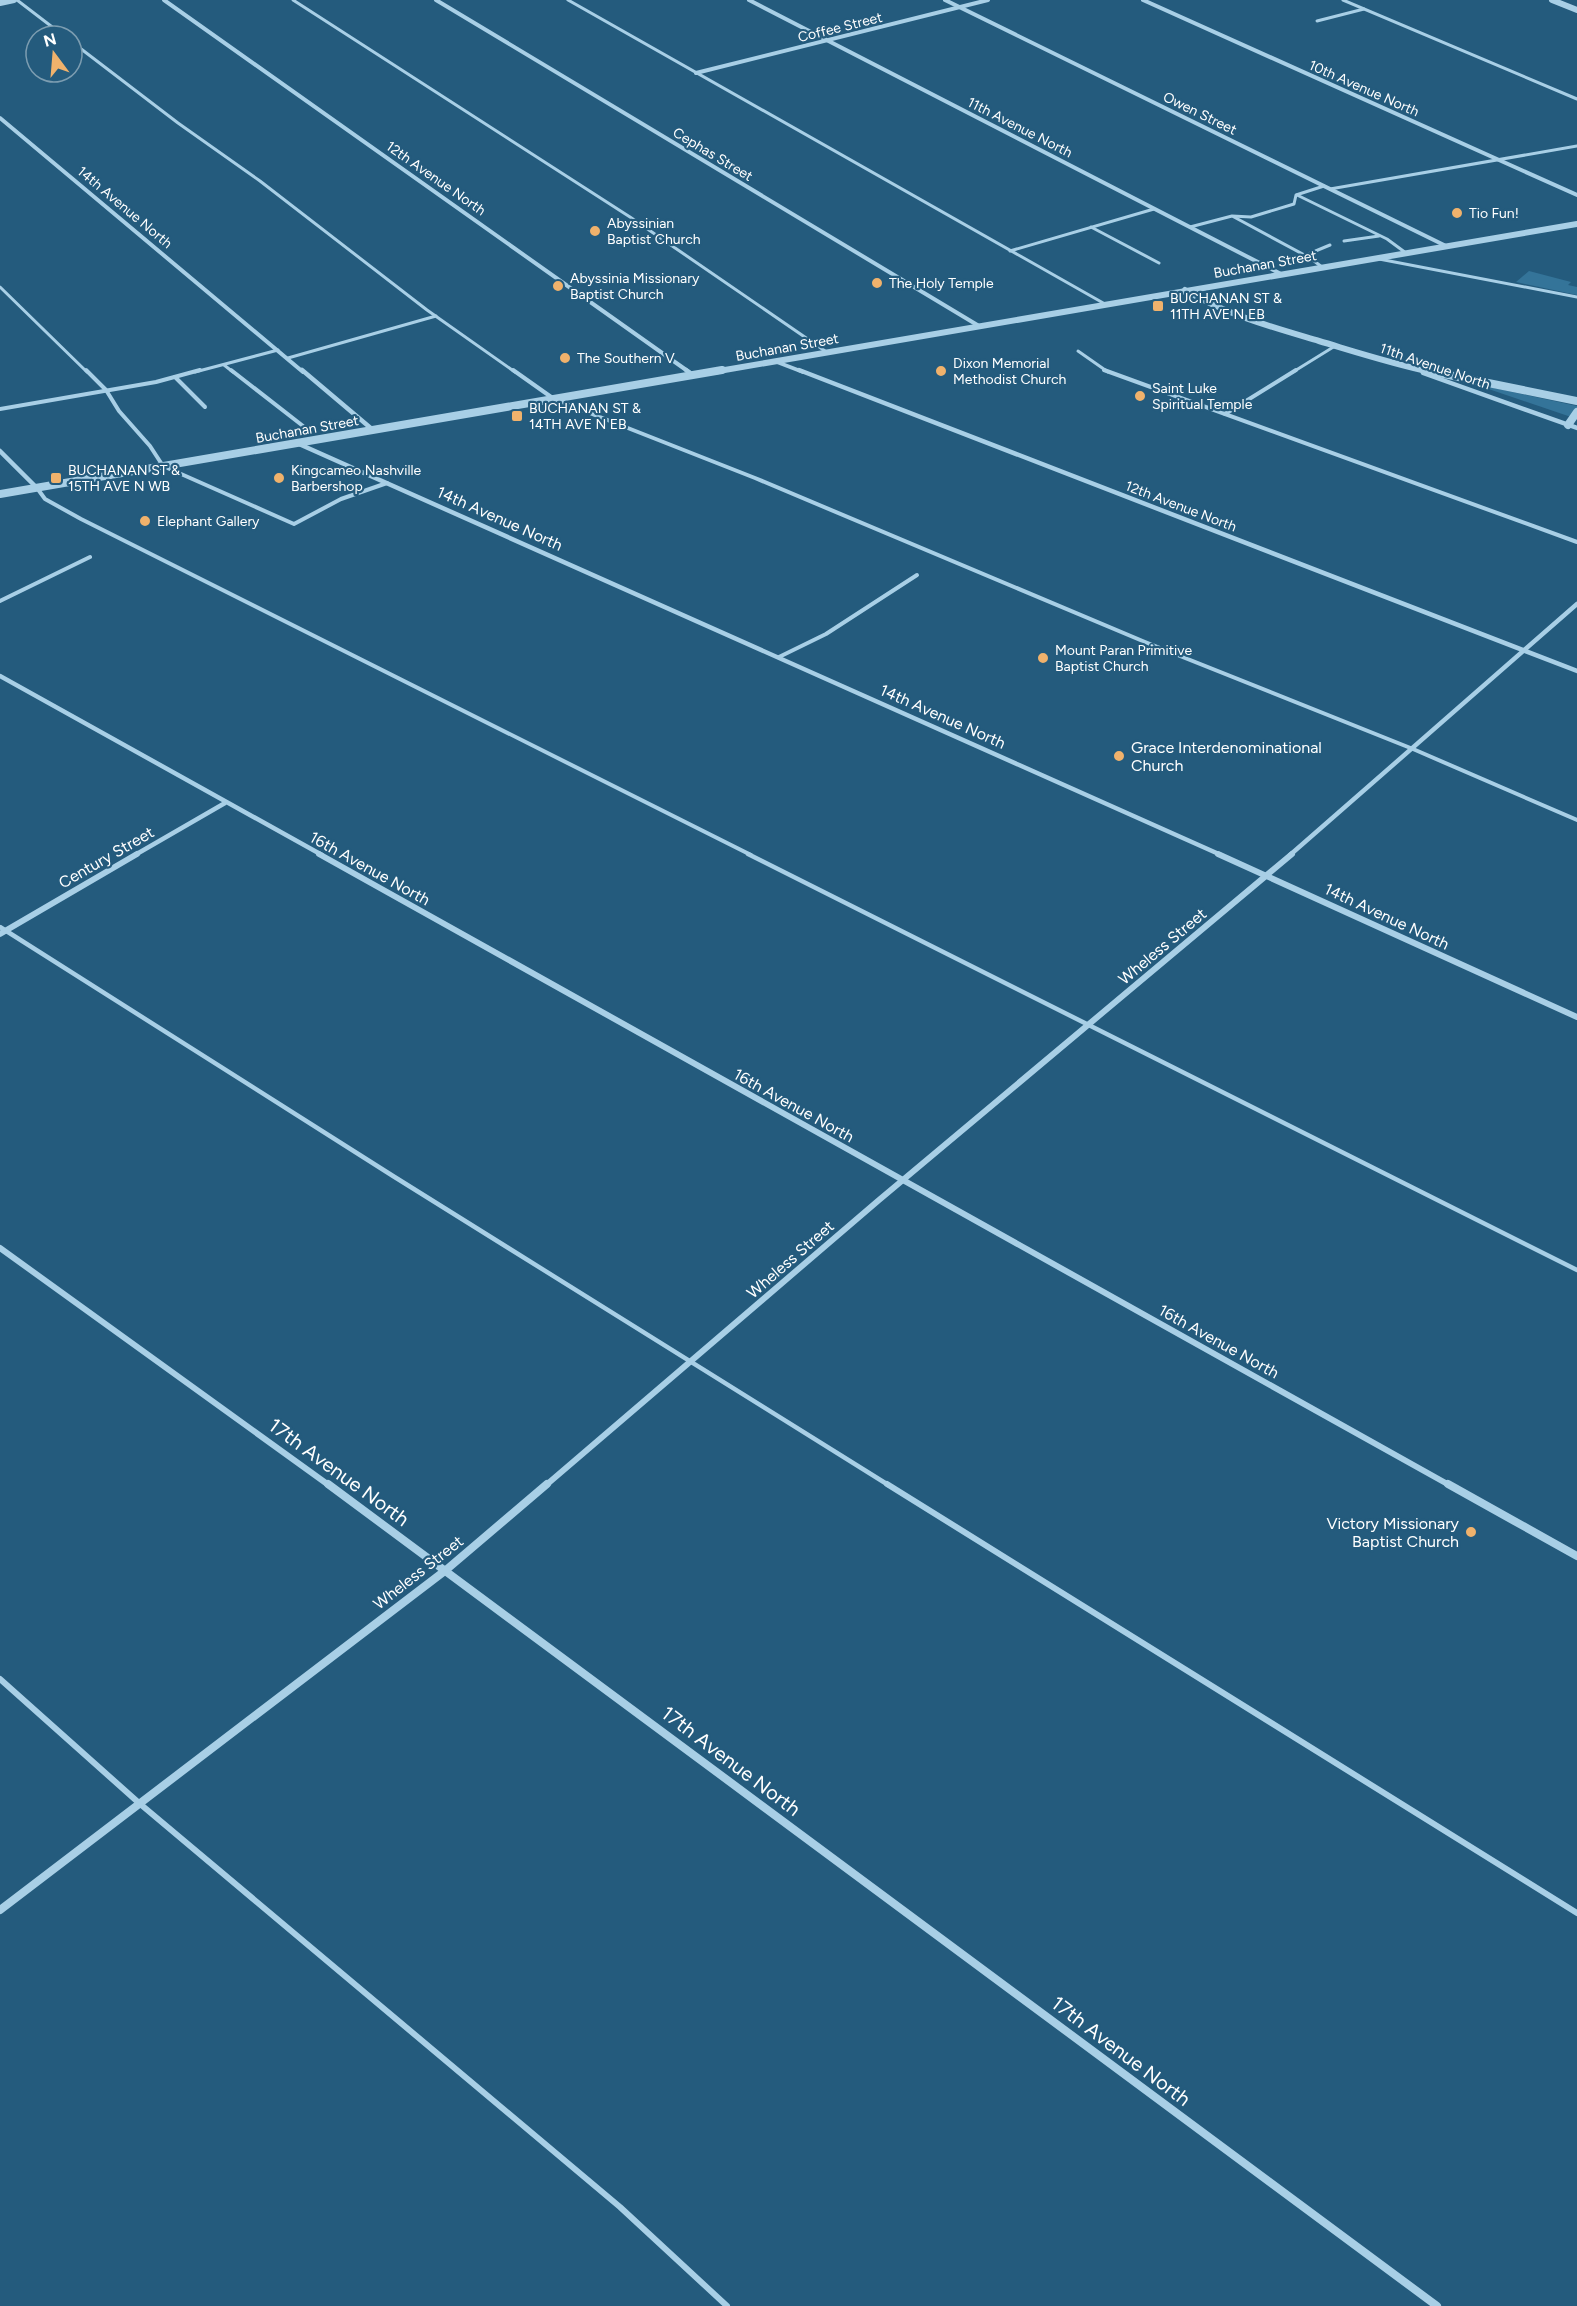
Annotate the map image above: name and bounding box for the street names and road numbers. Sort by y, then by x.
street label: Coffee Street [796,9,884,46]
street label: 10th Avenue North [1306,57,1422,120]
street label: Owen Street [1160,88,1239,139]
street label: 11th Avenue North [964,94,1075,161]
street label: Cephas Street [670,124,756,185]
street label: 12th Avenue North [383,138,489,219]
street label: 14th Avenue North [74,163,176,252]
street label: Buchanan Street [1212,247,1318,282]
street label: Buchanan Street [734,330,840,365]
street label: 11th Avenue North [1377,340,1492,393]
street label: Buchanan Street [254,412,360,447]
street label: 12th Avenue North [1123,477,1239,536]
street label: 14th Avenue North [434,482,566,555]
street label: 14th Avenue North [877,680,1009,753]
street label: Century Street [55,823,157,892]
street label: 16th Avenue North [306,827,433,909]
street label: 14th Avenue North [1321,879,1452,954]
street label: Wheless Street [1114,904,1210,989]
street label: 16th Avenue North [730,1064,857,1146]
street label: Wheless Street [743,1216,838,1302]
street label: 16th Avenue North [1155,1300,1282,1382]
street label: 17th Avenue North [264,1413,414,1531]
street label: Wheless Street [370,1531,467,1613]
street label: 17th Avenue North [657,1701,805,1821]
street label: 17th Avenue North [1047,1991,1195,2111]

